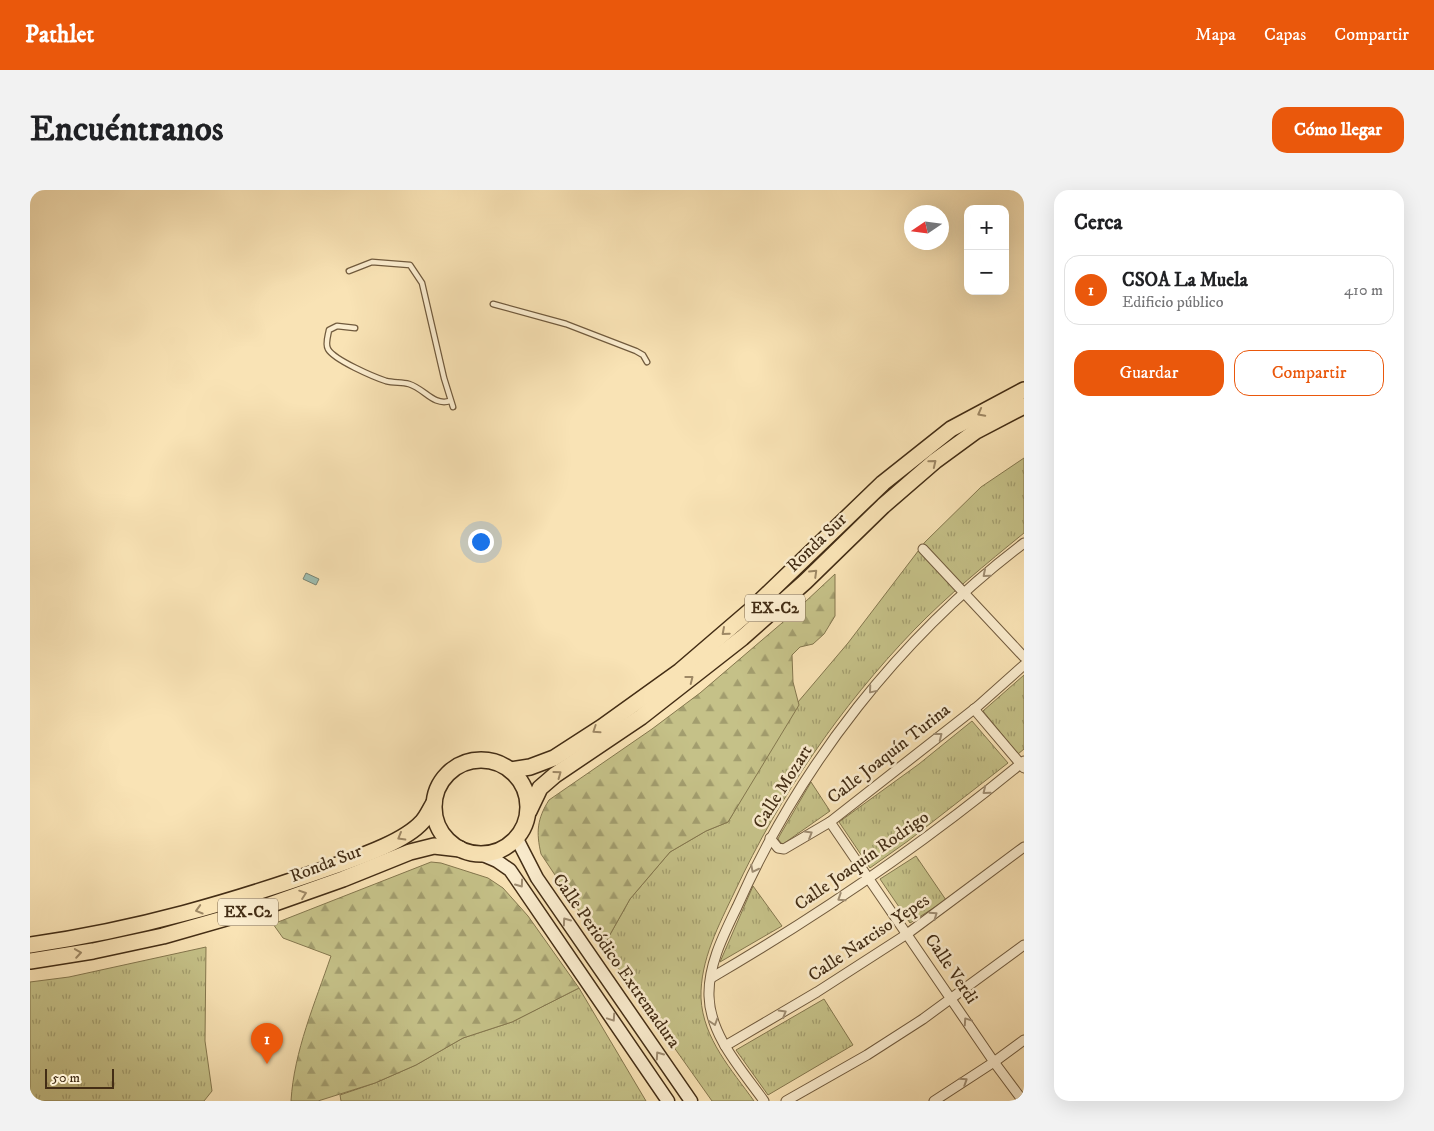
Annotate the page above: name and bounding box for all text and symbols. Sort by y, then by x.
text: Pathlet [25,20,94,50]
text: Mapa [1195,24,1236,46]
text: Capas [1264,24,1306,46]
text: Compartir [1334,24,1409,46]
button: Cómo llegar [1272,107,1404,153]
text: Encuéntranos [30,108,224,152]
north arrow [904,205,949,250]
map controls [964,205,1009,295]
button: + [964,205,1009,250]
text: Cerca [1074,210,1122,236]
button: − [964,250,1009,295]
text: CSOA La Muela [1122,269,1248,292]
text: 1 [1088,280,1094,300]
text: 410 m [1344,280,1383,300]
text: Edificio público [1122,292,1223,312]
button: Guardar [1074,350,1224,396]
button: Compartir [1234,350,1384,396]
one-way arrow [977,407,986,417]
one-way arrow [927,459,936,468]
street label: Ronda Sur [782,509,852,577]
your location [468,529,494,555]
one-way arrow [983,568,992,577]
one-way arrow [808,570,817,579]
road number: EX-C2 [745,594,805,622]
one-way arrow [722,626,731,635]
one-way arrow [684,676,693,684]
one-way arrow [869,684,878,693]
street label: Calle Joaquín Turina [823,699,955,809]
one-way arrow [593,724,602,733]
one-way arrow [933,734,942,742]
street label: Calle Mozart [749,741,817,833]
one-way arrow [552,771,561,779]
one-way arrow [983,786,992,794]
street label: Calle Joaquín Rodrigo [791,806,934,916]
one-way arrow [397,831,406,841]
one-way arrow [804,831,813,840]
street label: Ronda Sur [287,840,365,888]
one-way arrow [750,863,760,872]
street label: Calle Periódico Extremadura [547,869,685,1053]
one-way arrow [514,878,523,888]
street label: Calle Narciso Yepes [804,889,934,987]
one-way arrow [298,890,306,900]
one-way arrow [837,892,847,901]
road number: EX-C2 [218,899,278,926]
one-way arrow [195,905,203,915]
one-way arrow [928,912,938,921]
one-way arrow [563,917,572,927]
street label: Calle Verdi [920,930,982,1008]
one-way arrow [75,948,83,959]
one-way arrow [777,1009,786,1019]
one-way arrow [606,1013,615,1022]
one-way arrow [708,1017,718,1025]
one-way arrow [964,1018,973,1027]
pin: 1 [251,1023,283,1064]
one-way arrow [656,1051,665,1061]
scale bar [45,1066,114,1089]
text: 50 m [52,1069,80,1087]
one-way arrow [959,1078,968,1088]

